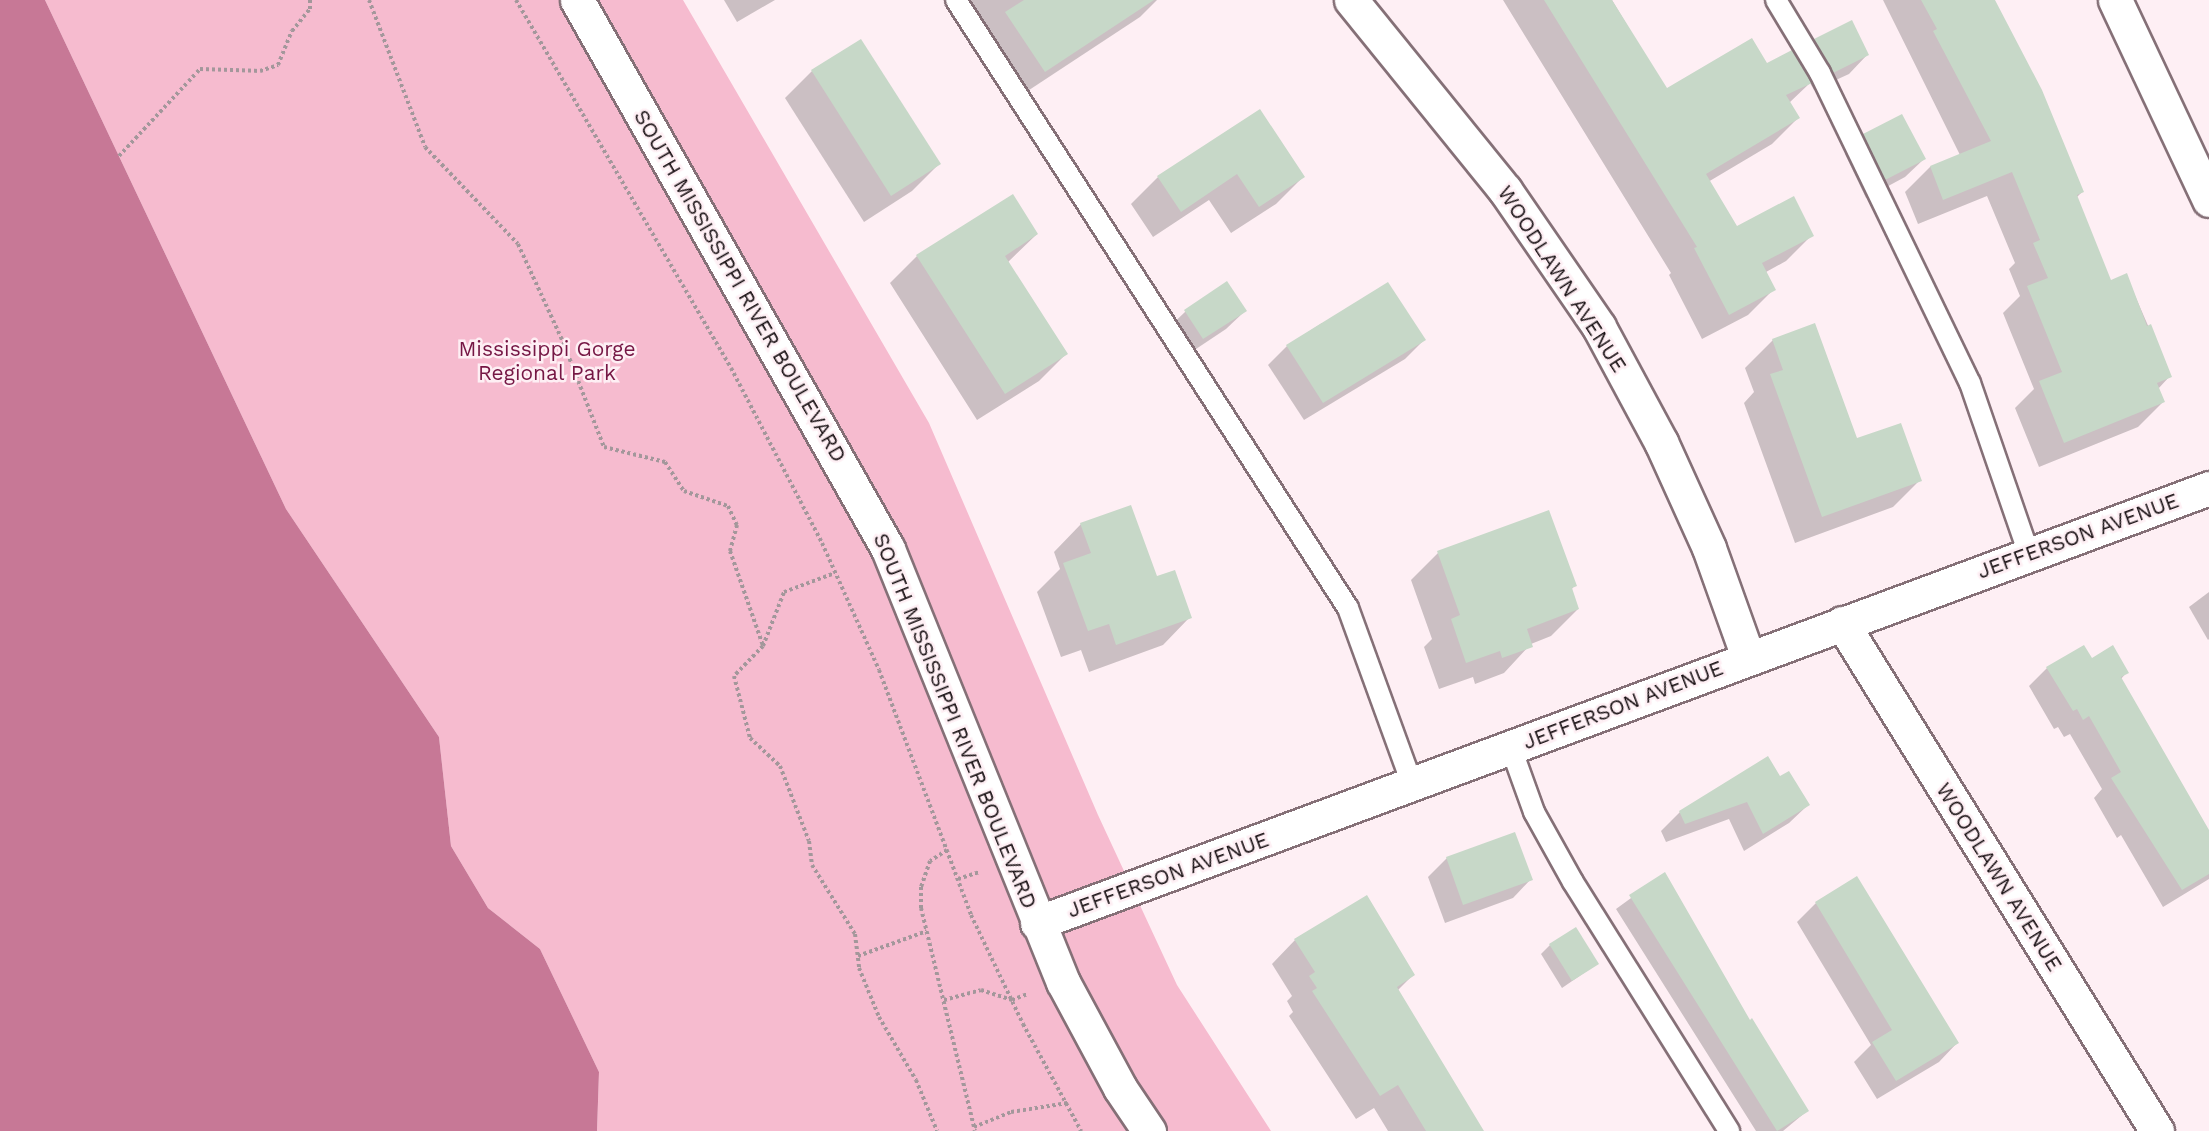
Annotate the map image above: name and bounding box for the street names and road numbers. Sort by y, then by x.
street label: SOUTH MISSISSIPPI RIVER BOULEVARD [628,105,852,467]
street label: WOODLAWN AVENUE [1492,181,1632,377]
street label: JEFFERSON AVENUE [1973,488,2183,584]
street label: SOUTH MISSISSIPPI RIVER BOULEVARD [868,530,1042,912]
street label: JEFFERSON AVENUE [1519,655,1727,755]
street label: WOODLAWN AVENUE [1931,778,2067,976]
street label: JEFFERSON AVENUE [1063,827,1273,923]

